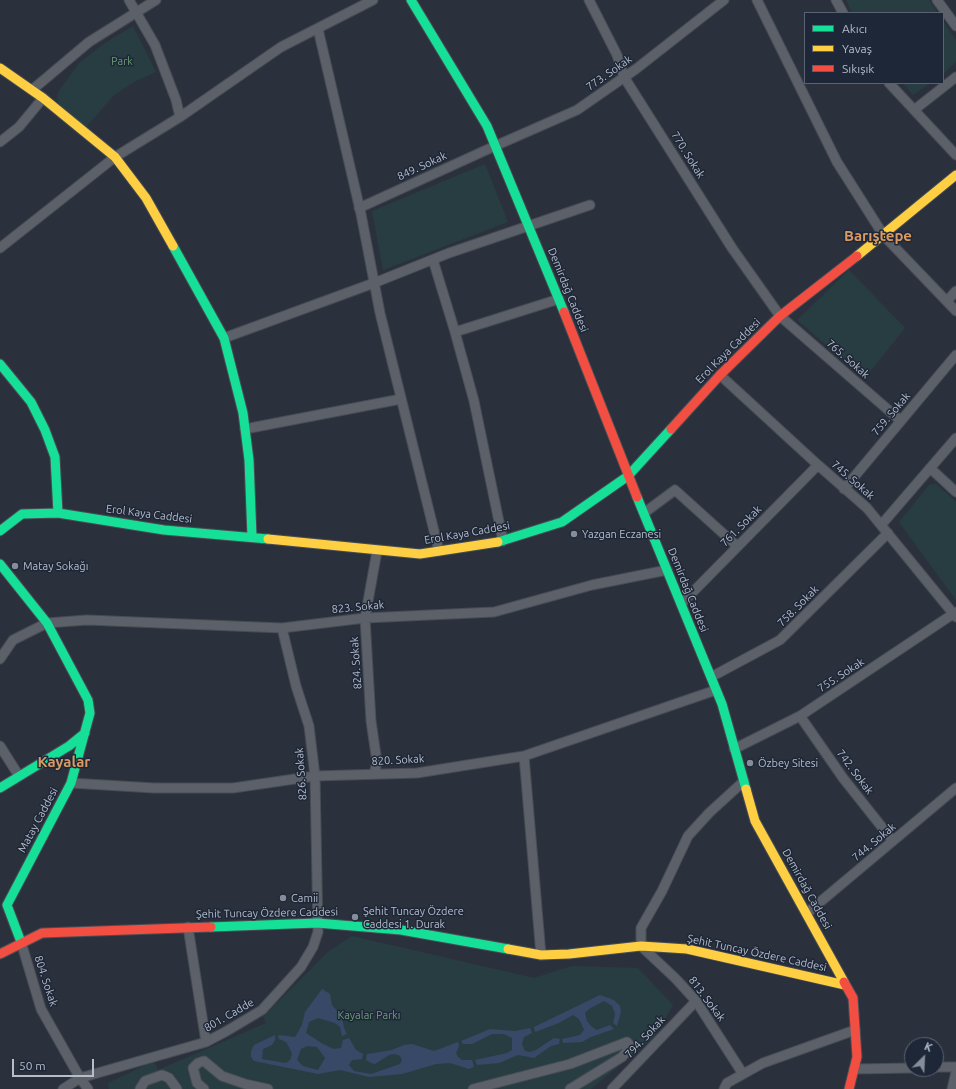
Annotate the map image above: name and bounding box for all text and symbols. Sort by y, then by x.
legend [804,12,944,84]
text: Akıcı [842,22,867,35]
text: Yavaş [842,42,872,55]
street label: 773. Sokak [584,52,634,94]
park label: Park [111,54,133,68]
text: Sıkışık [842,62,874,75]
street label: 770. Sokak [668,129,708,181]
street label: 849. Sokak [395,149,449,183]
district label: Barıştepe [844,227,912,245]
street label: Demirdağ Caddesi [545,246,591,334]
street label: Erol Kaya Caddesi [693,316,763,386]
street label: 765. Sokak [824,337,872,381]
street label: 759. Sokak [869,390,913,438]
street label: 745. Sokak [829,458,877,502]
street label: Erol Kaya Caddesi [105,502,193,526]
street label: 761. Sokak [718,503,764,549]
street label: Erol Kaya Caddesi [423,519,511,547]
place label: Yazgan Eczanesi [582,527,661,541]
marker: Yazgan Eczanesi [569,529,579,539]
street label: Demirdağ Caddesi [665,546,711,634]
place label: Matay Sokağı [23,559,88,573]
marker: Matay Sokağı [10,561,20,571]
street label: 758. Sokak [775,583,821,629]
street label: 823. Sokak [331,598,385,616]
street label: 824. Sokak [348,636,364,690]
street label: 755. Sokak [815,655,867,695]
street label: 826. Sokak [293,747,309,801]
street label: 742. Sokak [834,747,876,797]
street label: 820. Sokak [371,752,425,768]
district label: Kayalar [38,753,90,771]
place label: Özbey Sitesi [758,756,818,770]
marker: Özbey Sitesi [745,758,755,768]
street label: Matay Caddesi [15,785,61,855]
street label: 744. Sokak [850,820,898,864]
street label: Demirdağ Caddesi [779,846,835,932]
place label: Camii [291,891,318,905]
marker: Camii [278,893,288,903]
place label: Şehit Tuncay Özdere Caddesi 1. Durak [363,904,464,930]
street label: Şehit Tuncay Özdere Caddesi [196,905,338,921]
marker: Şehit Tuncay Özdere Caddesi 1. Durak [350,912,360,922]
street label: Şehit Tuncay Özdere Caddesi [686,932,828,974]
street label: 804. Sokak [32,954,60,1008]
street label: 813. Sokak [686,974,728,1024]
street label: 801. Cadde [202,995,256,1035]
park label: Kayalar Parkı [337,1008,401,1022]
street label: 794. Sokak [622,1013,668,1061]
north arrow [904,1037,944,1077]
text: K [923,1040,934,1054]
scale bar [14,1051,96,1077]
text: 50 m [19,1059,46,1072]

